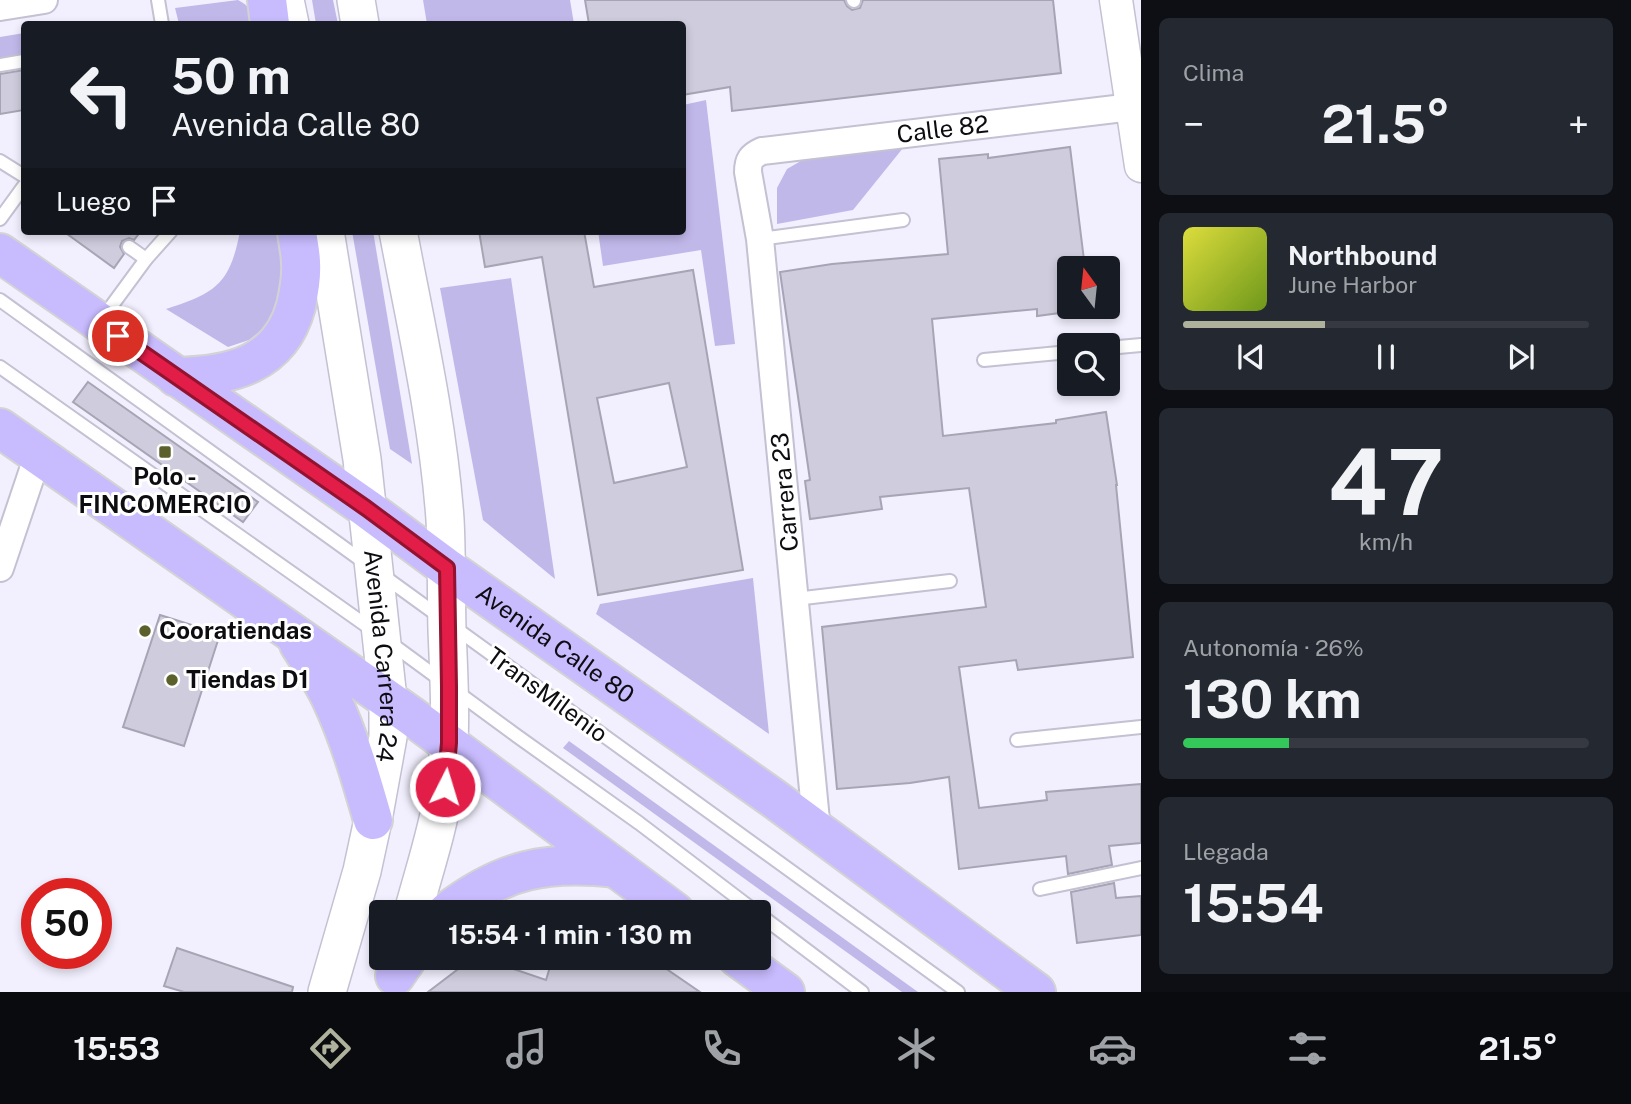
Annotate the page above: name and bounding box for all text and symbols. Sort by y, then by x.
text: 50 m [171,47,291,105]
icon: left [56,49,147,140]
text: Clima [1183,59,1244,86]
text: 21.5° [1321,94,1451,155]
text: − [1183,102,1204,147]
text: + [1568,102,1589,147]
text: Avenida Calle 80 [171,106,420,143]
street label: Calle 82 [895,109,990,148]
icon: arrive [145,182,183,220]
text: Luego [56,186,131,217]
text: Northbound [1288,240,1437,271]
north arrow [1057,256,1120,318]
map controls [1057,256,1120,396]
text: June Harbor [1288,271,1417,298]
pin [88,306,148,366]
icon: arrive [99,317,137,355]
button: search [1057,333,1120,396]
icon: previous [1232,338,1270,376]
icon: pause [1367,338,1405,376]
icon: next [1502,338,1540,376]
text: 47 [1328,429,1444,535]
street label: Carrera 23 [765,431,803,553]
marker: Polo - FINCOMERCIO [157,444,173,460]
place label: Polo - FINCOMERCIO [79,462,251,518]
text: km/h [1359,528,1413,555]
street label: Avenida Carrera 24 [359,548,404,765]
street label: Avenida Calle 80 [471,578,640,709]
place label: Cooratiendas [159,616,312,644]
marker: Cooratiendas [137,623,153,639]
text: Autonomía · 26% [1183,634,1364,661]
street label: TransMilenio [482,641,613,747]
place label: Tiendas D1 [186,665,309,693]
text: 130 km [1183,669,1362,730]
marker: Tiendas D1 [164,672,180,688]
position arrow [408,750,482,824]
text: Llegada [1183,838,1269,865]
text: 15:54 [1183,873,1324,934]
speed limit sign: 50 [21,878,112,969]
text: 15:54 · 1 min · 130 m [448,919,692,950]
icon: directions [306,1024,355,1073]
icon: music [502,1024,551,1073]
icon: phone [697,1024,746,1073]
icon: climate [892,1024,941,1073]
icon: car [1088,1024,1137,1073]
icon: filters [1283,1024,1332,1073]
text: 15:53 [73,1030,160,1067]
text: 21.5° [1478,1030,1558,1067]

